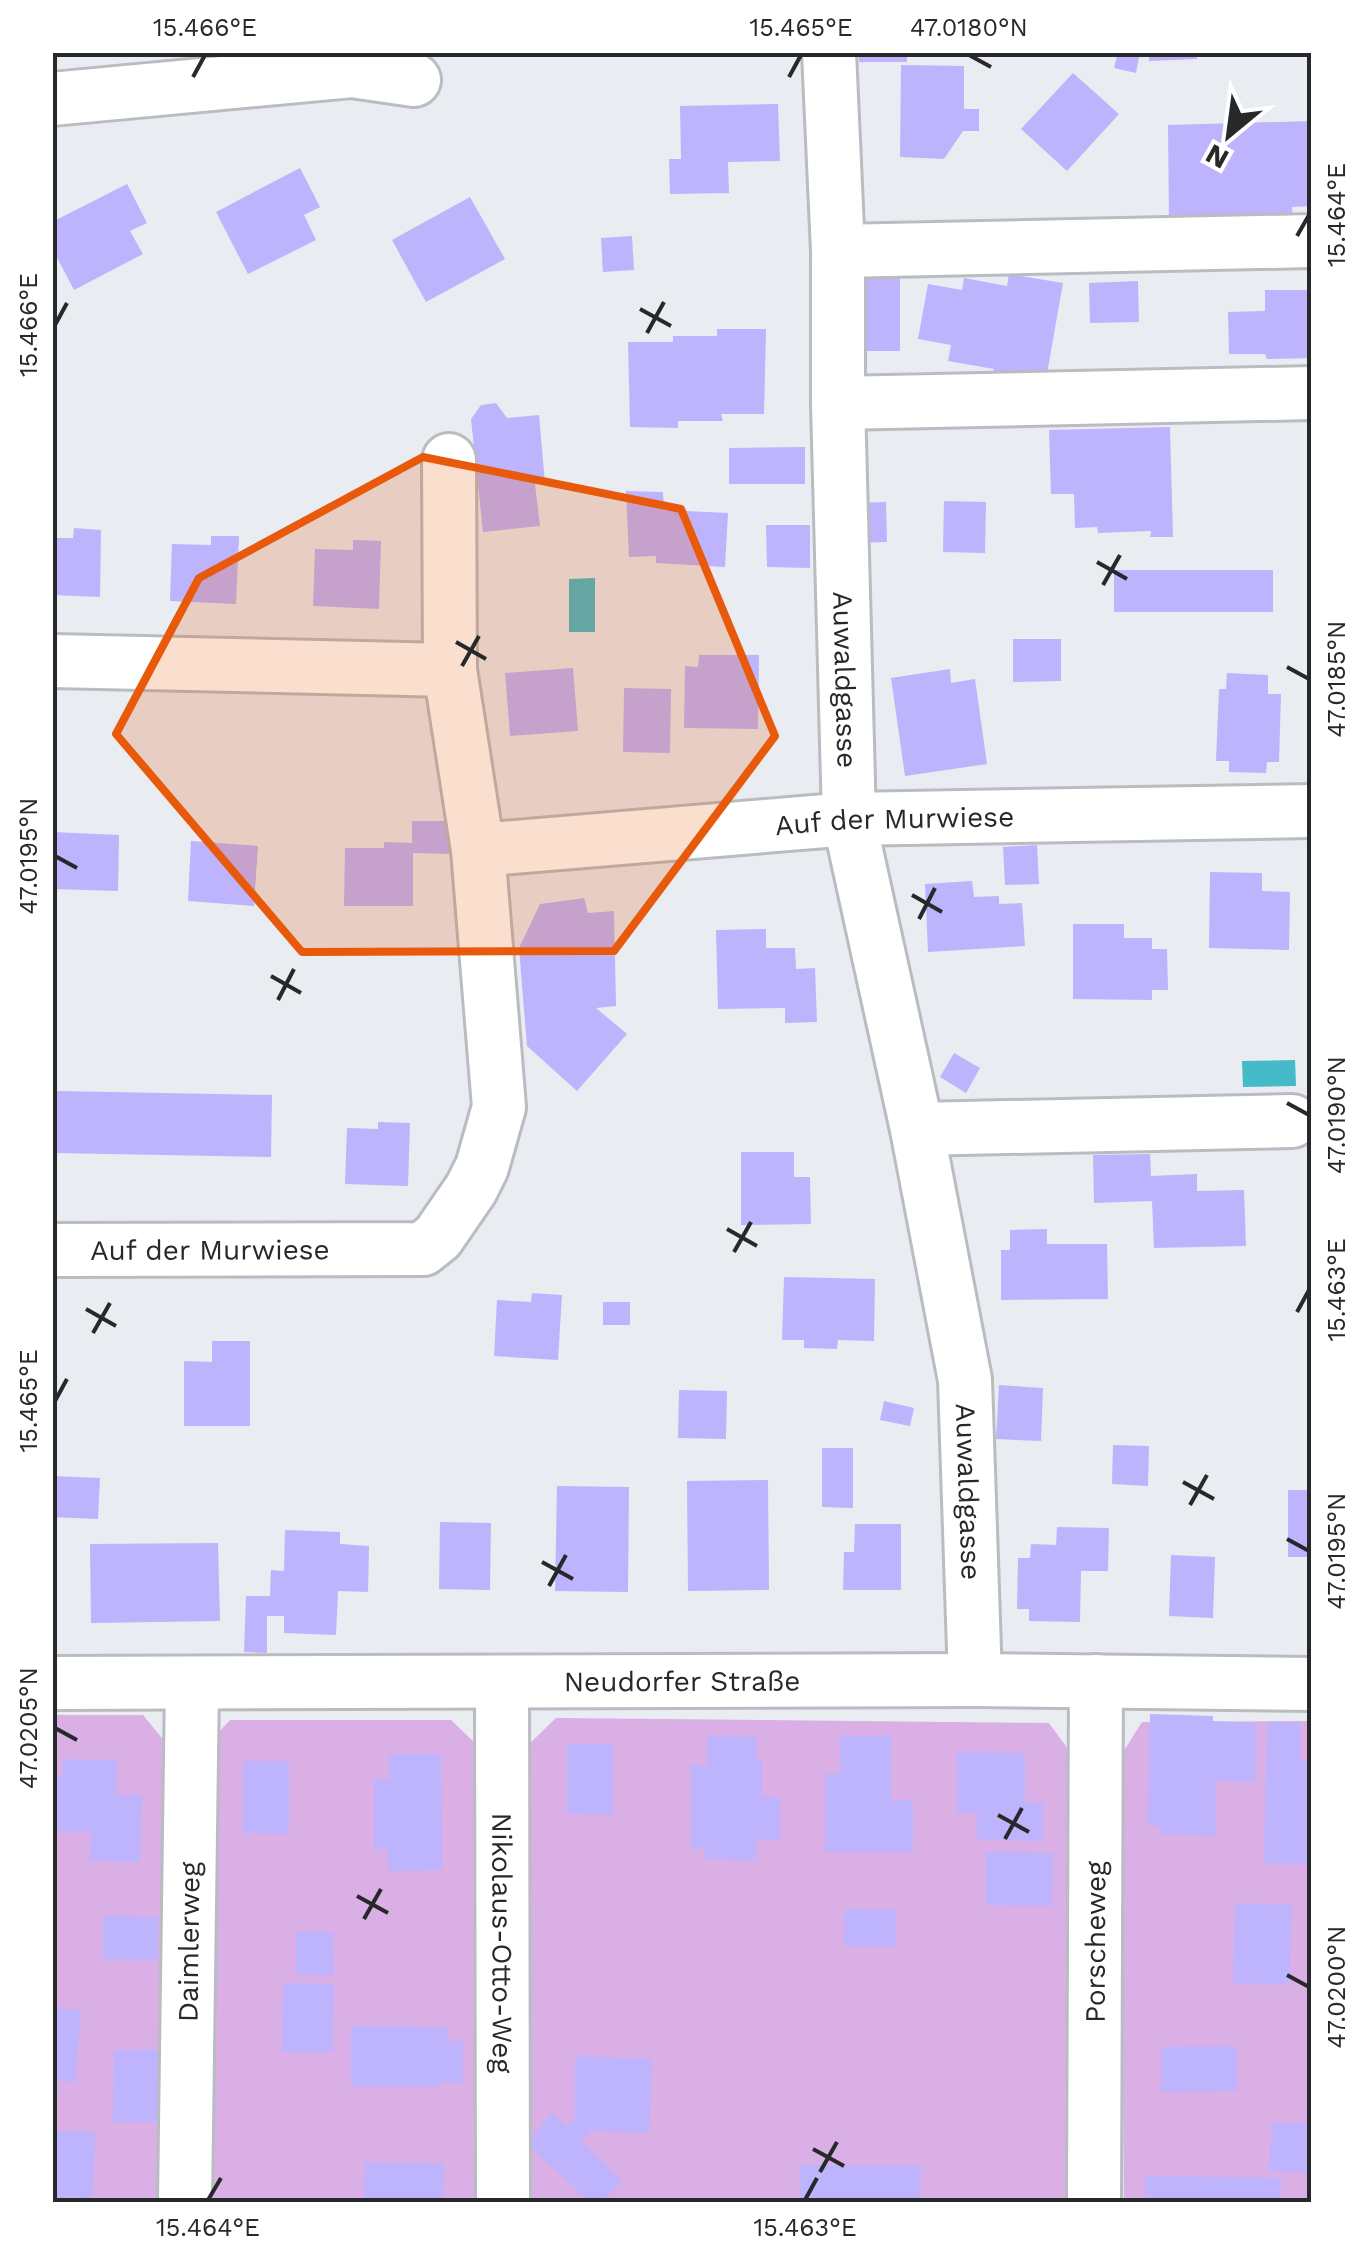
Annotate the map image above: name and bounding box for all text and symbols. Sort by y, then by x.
text: 15.466°E [153,13,257,42]
text: 15.465°E [749,13,853,42]
text: 47.0180°N [910,13,1028,42]
north arrow [1179,85,1279,185]
text: N [1200,137,1234,176]
text: 15.464°E [1322,163,1351,267]
text: 15.466°E [14,273,43,377]
street label: Auwaldgasse [826,591,864,769]
text: 47.0185°N [1322,621,1351,737]
text: 47.0195°N [14,798,43,914]
street label: Auf der Murwiese [774,800,1014,842]
text: 47.0190°N [1322,1056,1351,1174]
street label: Auf der Murwiese [90,1233,330,1267]
text: 15.463°E [1322,1238,1351,1342]
text: 15.465°E [14,1349,43,1453]
street label: Auwaldgasse [949,1403,988,1581]
text: 47.0195°N [1322,1493,1351,1609]
street label: Neudorfer Straße [564,1665,800,1698]
text: 47.0205°N [14,1667,43,1789]
street label: Nikolaus-Otto-Weg [485,1813,519,2074]
street label: Porscheweg [1079,1861,1112,2023]
street label: Daimlerweg [171,1862,207,2022]
text: 47.0200°N [1322,1926,1351,2048]
text: 15.464°E [156,2213,260,2242]
text: 15.463°E [753,2213,857,2242]

